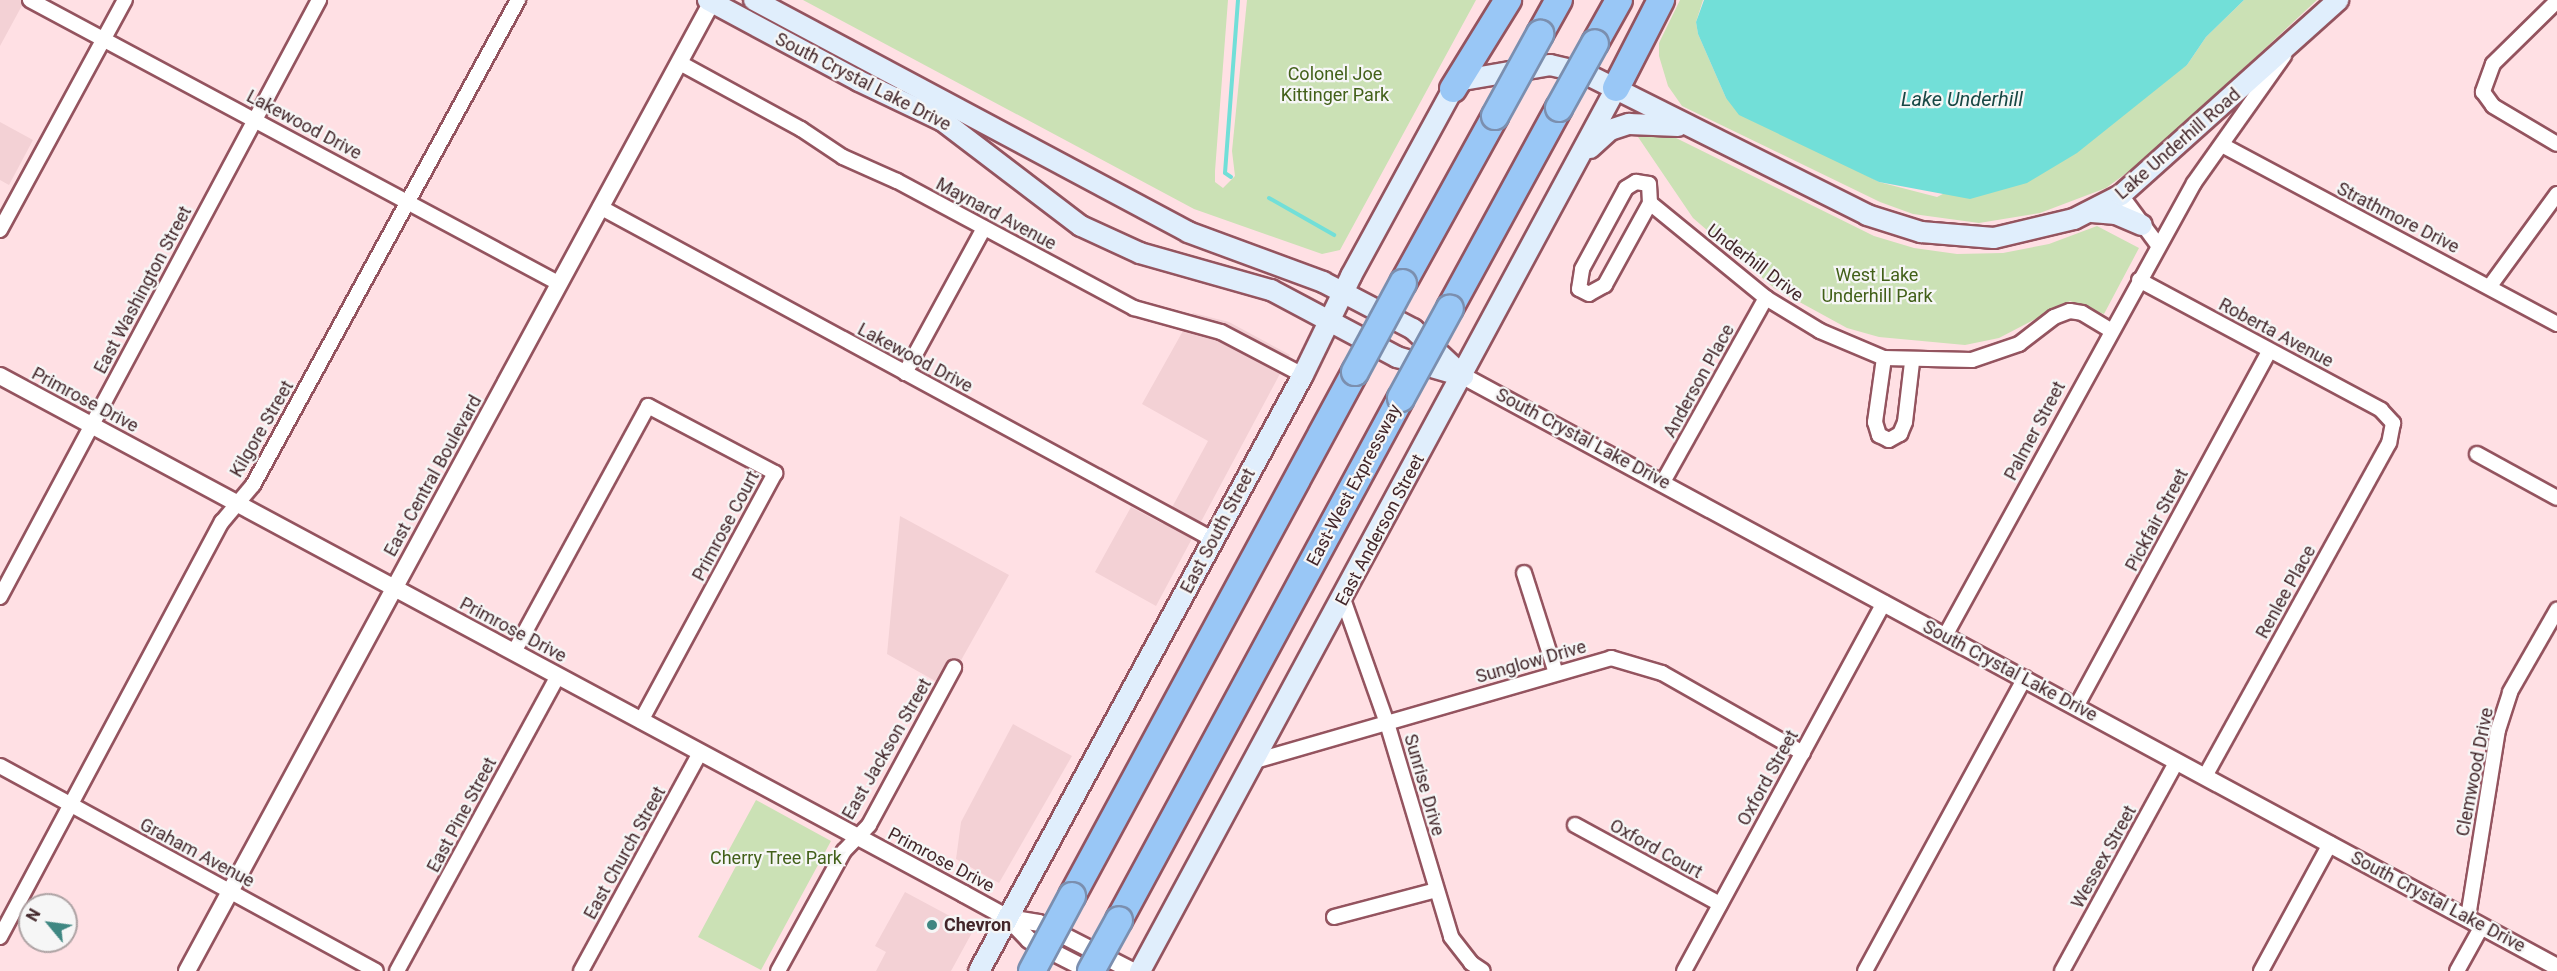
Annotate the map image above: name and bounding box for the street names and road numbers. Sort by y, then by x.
street label: South Crystal Lake Drive [772,28,954,136]
street label: Lake Underhill Road [2111,84,2245,204]
street label: Lakewood Drive [243,86,365,164]
street label: Maynard Avenue [932,173,1060,255]
street label: Strathmore Drive [2333,178,2463,258]
street label: East Washington Street [90,203,196,377]
street label: Underhill Drive [1702,220,1808,306]
street label: Roberta Avenue [2215,294,2337,372]
street label: Lakewood Drive [854,319,976,397]
street label: Anderson Place [1659,321,1739,441]
street label: Primrose Drive [28,363,142,437]
street label: Kilgore Street [226,377,298,481]
street label: Palmer Street [2000,378,2070,484]
street label: South Crystal Lake Drive [1492,384,1674,494]
street label: East Central Boulevard [380,392,486,560]
street label: East-West Expressway [1302,400,1406,570]
street label: East Anderson Street [1331,451,1429,609]
street label: East South Street [1176,465,1260,597]
street label: Pickfair Street [2121,465,2193,575]
street label: Primrose Court [688,467,764,585]
street label: Renlee Place [2252,542,2320,642]
street label: Primrose Drive [456,593,570,667]
street label: South Crystal Lake Drive [1919,616,2101,726]
street label: Sunglow Drive [1473,636,1589,688]
street label: East Jackson Street [838,675,936,823]
street label: Clemwood Drive [2452,706,2498,838]
street label: Oxford Street [1733,726,1803,830]
street label: Sunrise Drive [1399,732,1449,838]
street label: East Pine Street [423,754,501,876]
street label: East Church Street [580,783,670,923]
street label: Wessex Street [2067,802,2141,912]
street label: Graham Avenue [136,814,258,892]
street label: Oxford Court [1606,815,1706,883]
street label: Primrose Drive [884,823,998,897]
street label: South Crystal Lake Drive [2347,847,2529,957]

